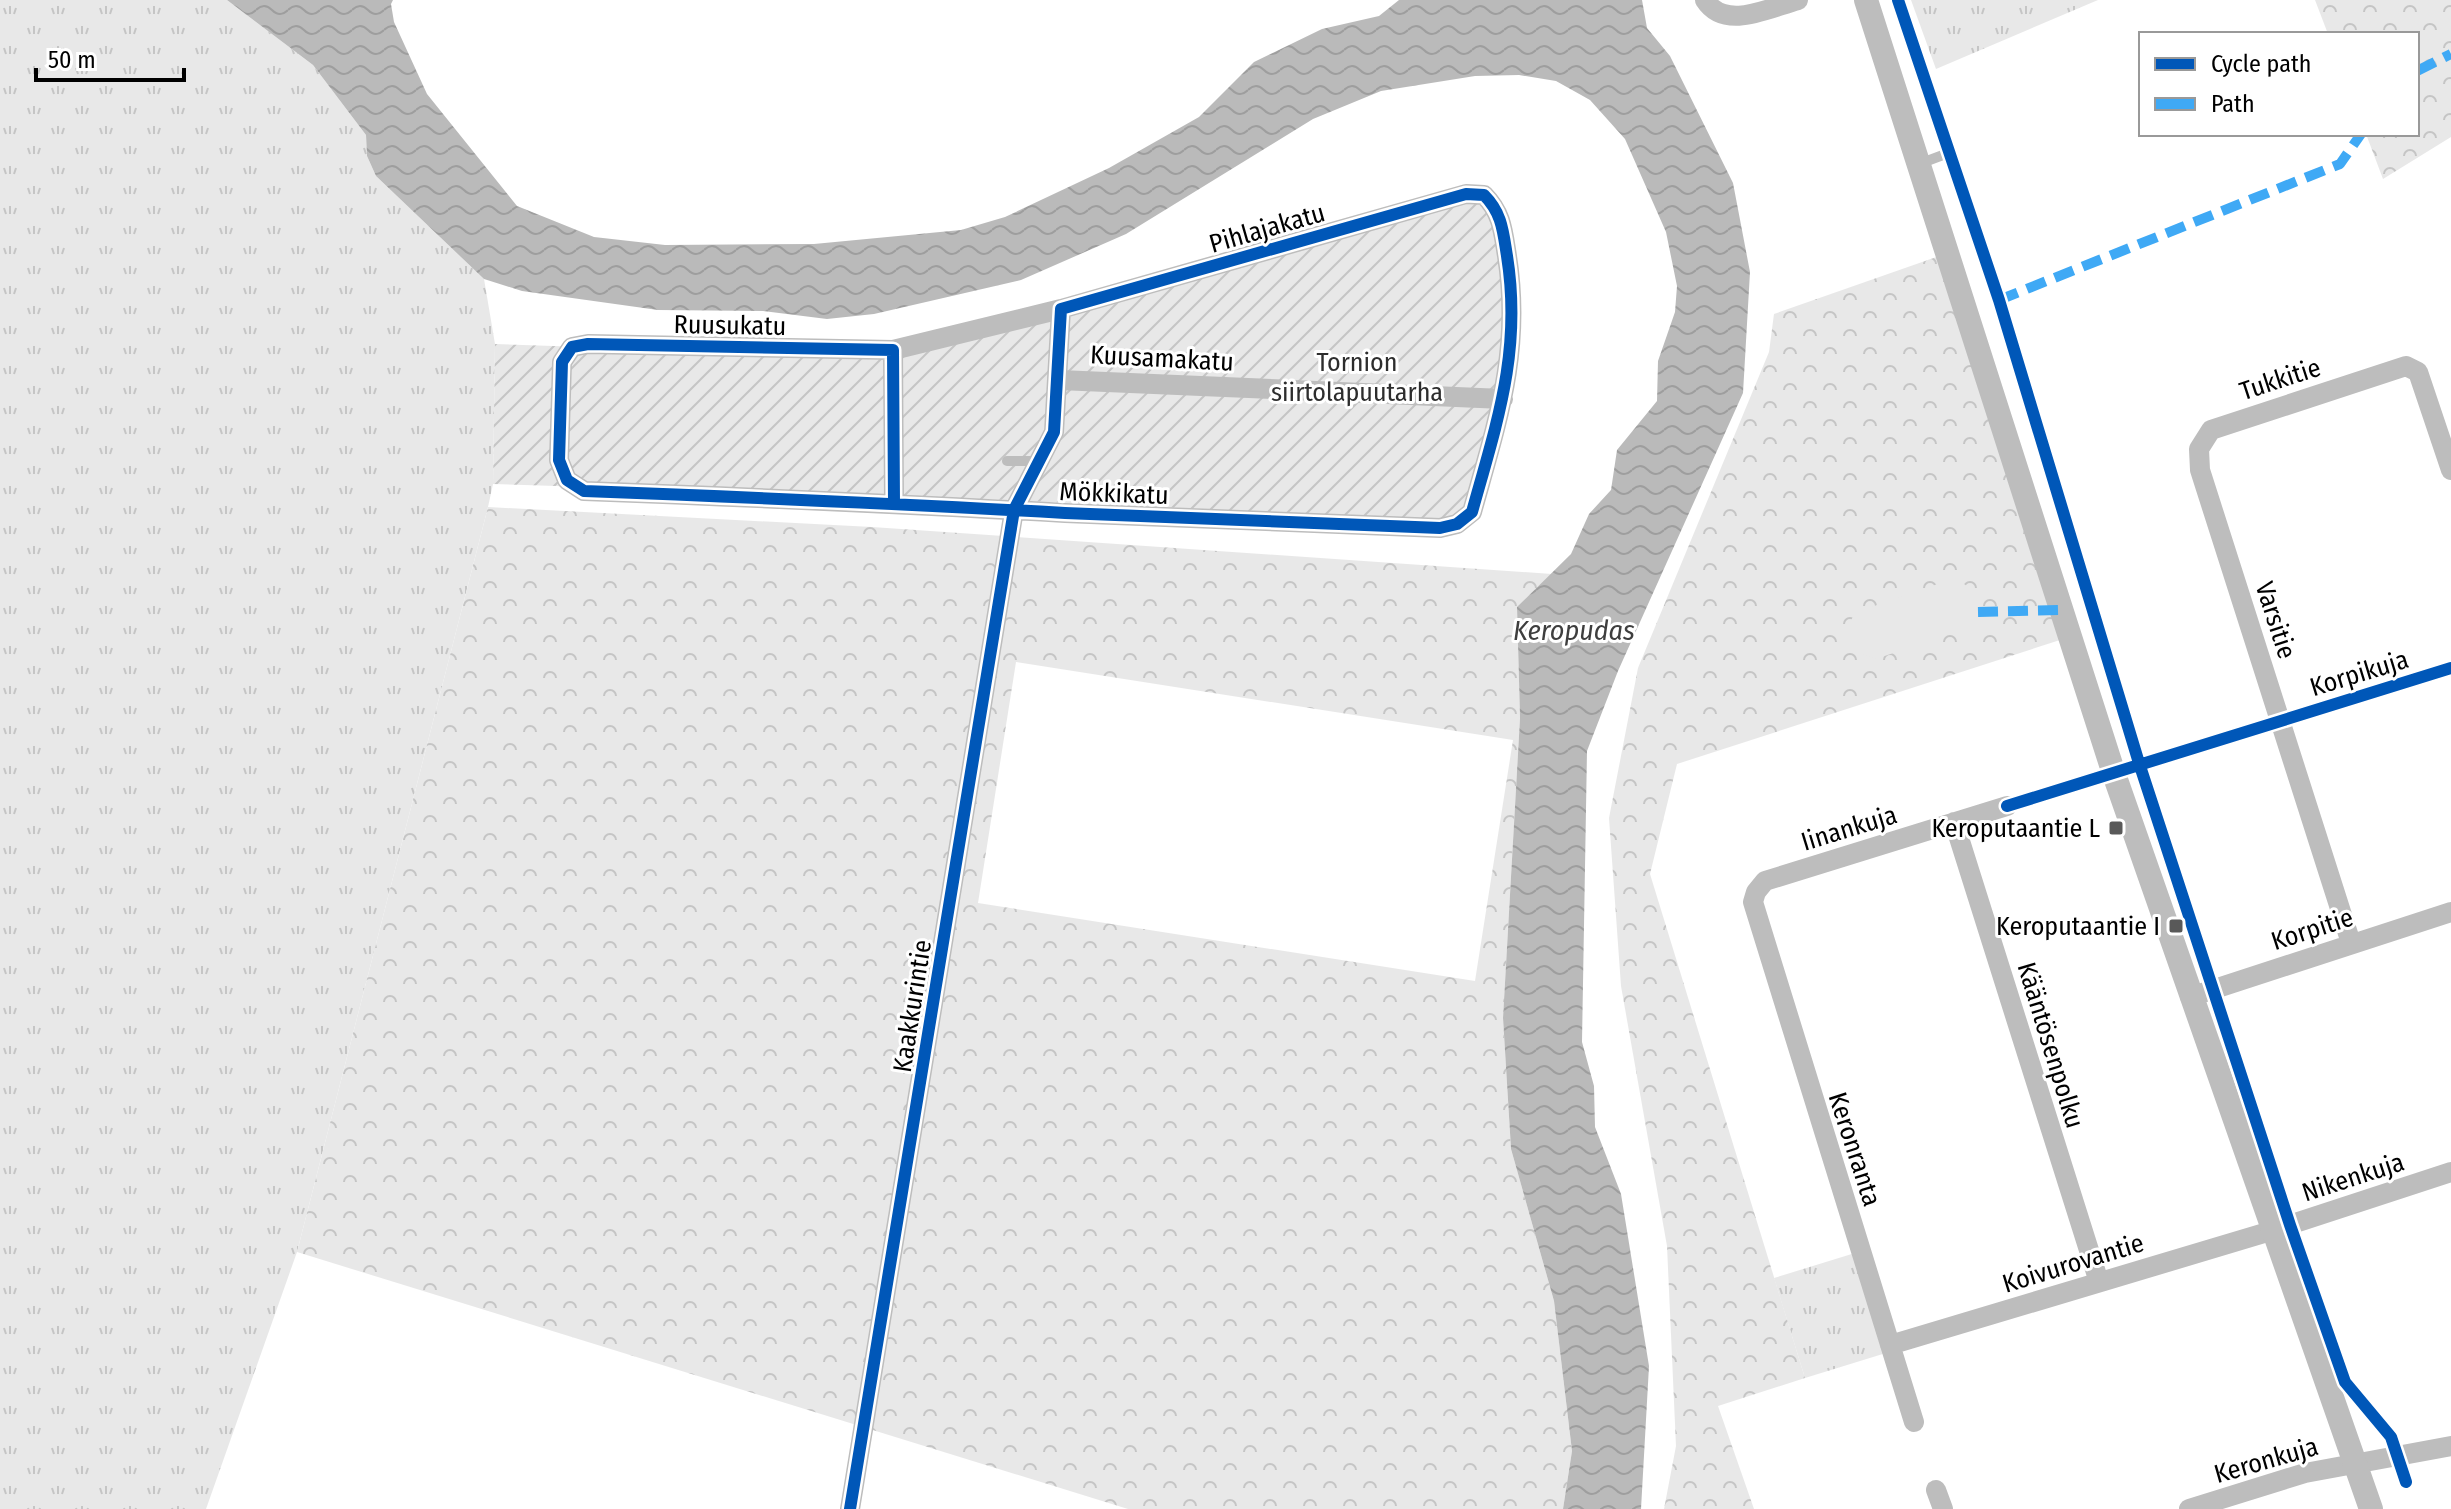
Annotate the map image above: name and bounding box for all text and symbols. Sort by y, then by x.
scale bar [36,32,184,82]
legend [2139,32,2419,136]
text: 50 m [48,46,96,74]
text: Cycle path [2211,50,2311,78]
text: Path [2211,90,2255,118]
street label: Pihlajakatu [1206,197,1329,260]
street label: Ruusukatu [673,309,787,342]
street label: Kuusamakatu [1089,339,1235,378]
park label: Tornion siirtolapuutarha [1271,347,1443,408]
street label: Tukkitie [2236,352,2325,407]
street label: Mökkikatu [1059,476,1169,511]
street label: Varsitie [2249,578,2303,663]
water label: Keropudas [1513,614,1635,647]
street label: Korpikuja [2306,644,2412,703]
street label: Iinankuja [1798,799,1901,858]
place label: Keroputaantie L [1931,813,2100,844]
marker: Keroputaantie L [2107,819,2125,837]
street label: Korpitie [2267,902,2357,957]
place label: Keroputaantie I [1996,911,2160,942]
marker: Keroputaantie I [2167,917,2185,935]
street label: Kaakkurintie [887,938,938,1075]
street label: Kääntösenpolku [2011,958,2090,1132]
street label: Keronranta [1822,1088,1887,1210]
street label: Nikenkuja [2298,1146,2408,1209]
street label: Koivurovantie [1999,1227,2148,1300]
street label: Keronkuja [2211,1431,2322,1490]

